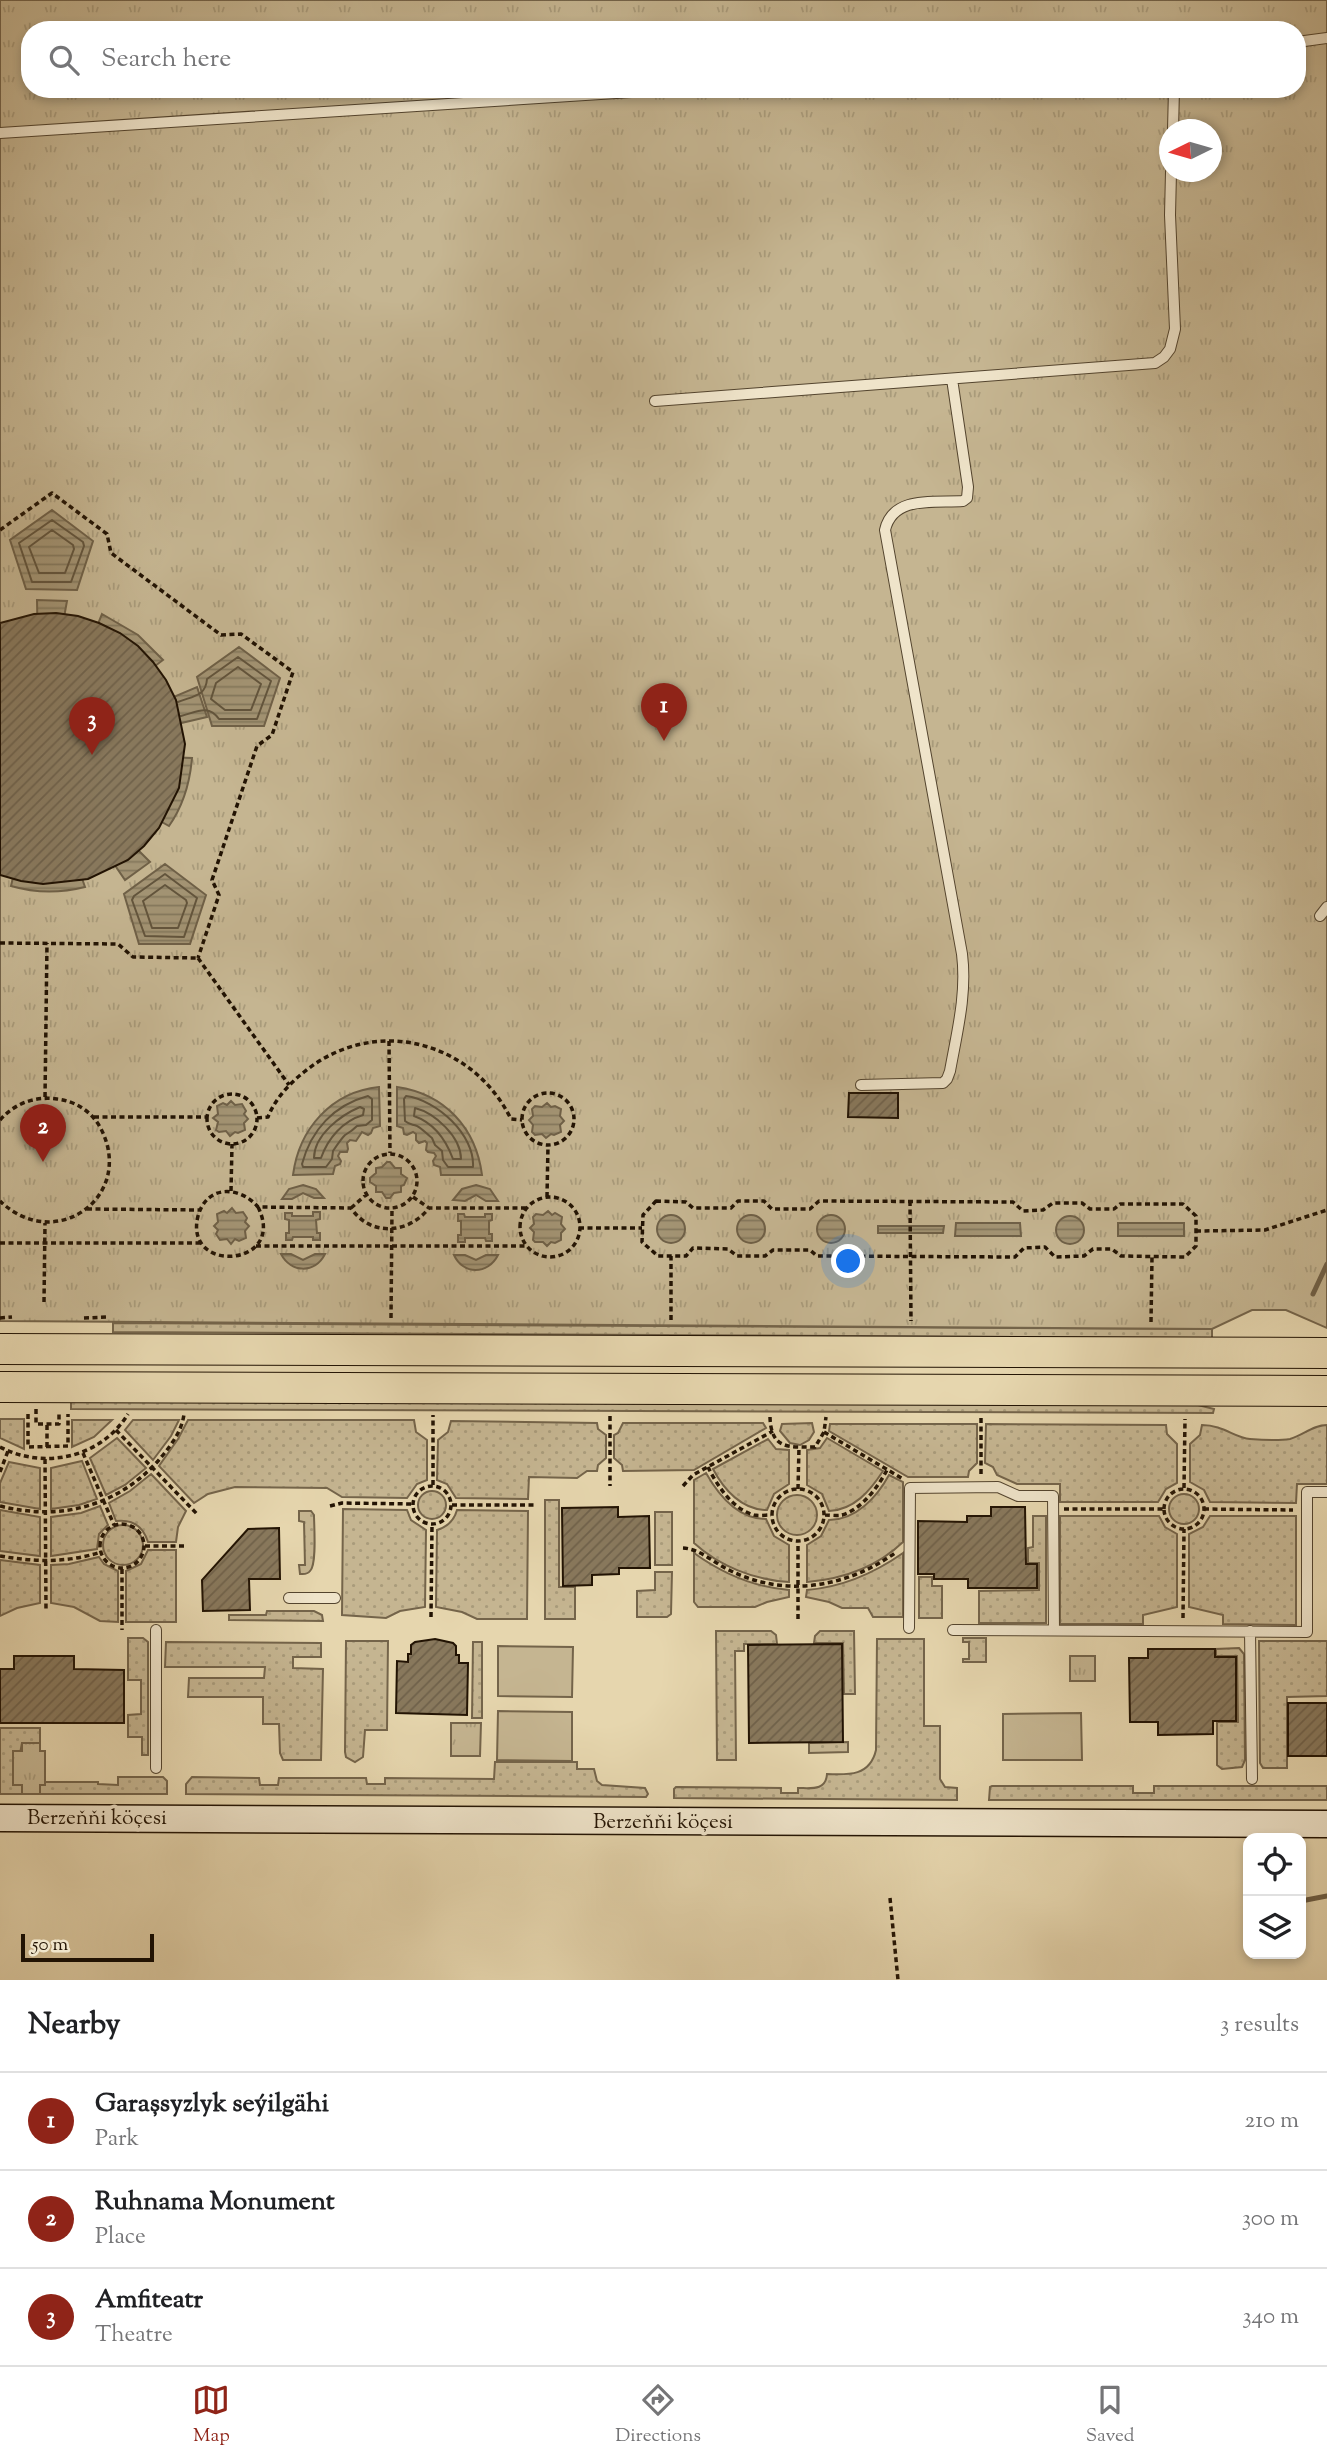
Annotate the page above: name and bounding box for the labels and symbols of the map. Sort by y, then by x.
north arrow [1159,119,1222,182]
pin: 1 [641,683,687,741]
pin: 3 [69,697,115,755]
pin: 2 [20,1104,66,1162]
your location [831,1244,865,1278]
street label: Berzeňňi köçesi [27,1804,167,1834]
street label: Berzeňňi köçesi [593,1808,733,1838]
scale bar [21,1931,154,1963]

